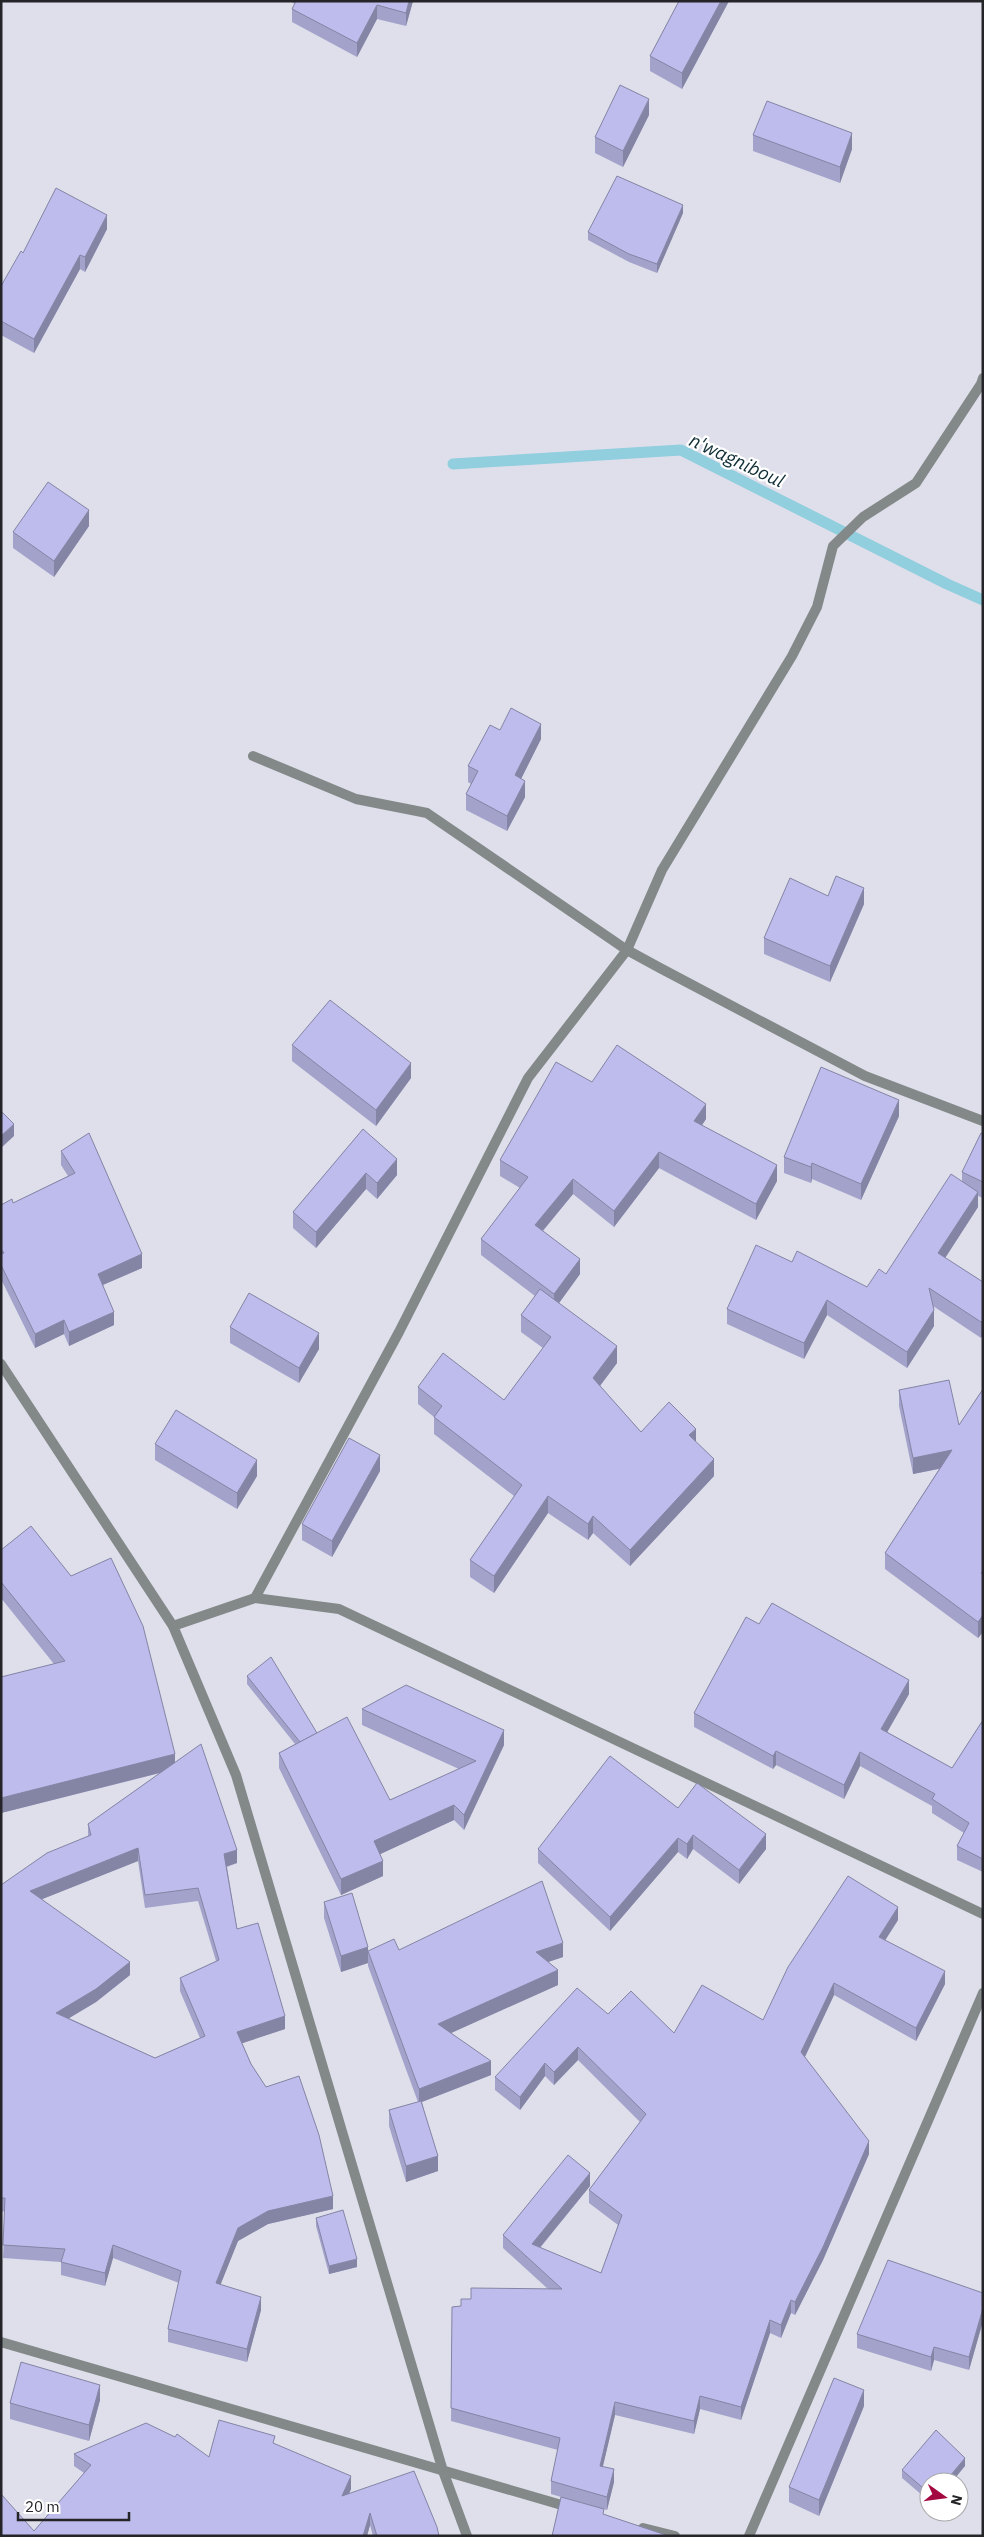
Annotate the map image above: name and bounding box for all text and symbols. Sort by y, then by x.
water label: n'wagniboul [686,428,788,492]
north arrow [919,2472,969,2522]
scale bar [18,2490,129,2522]
text: N [947,2493,967,2507]
text: 20 m [25,2497,60,2516]

